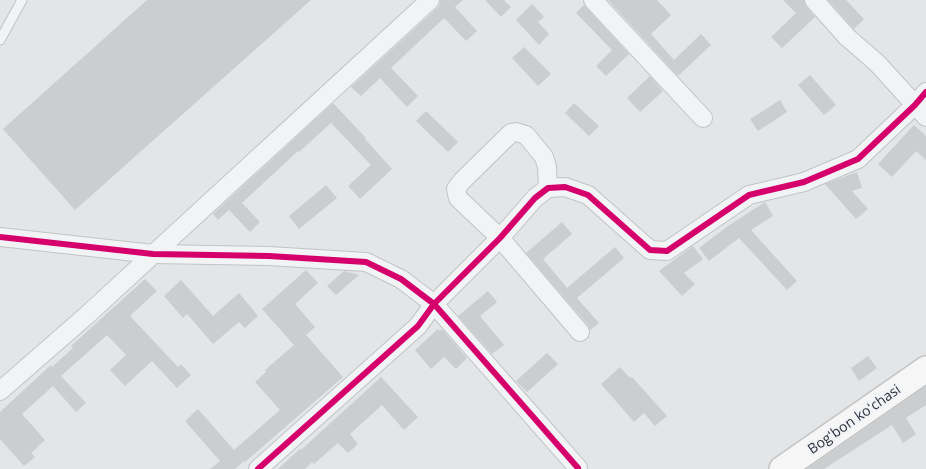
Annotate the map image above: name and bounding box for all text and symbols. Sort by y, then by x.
street label: Bogʻbon koʻchasi [803,379,904,458]

